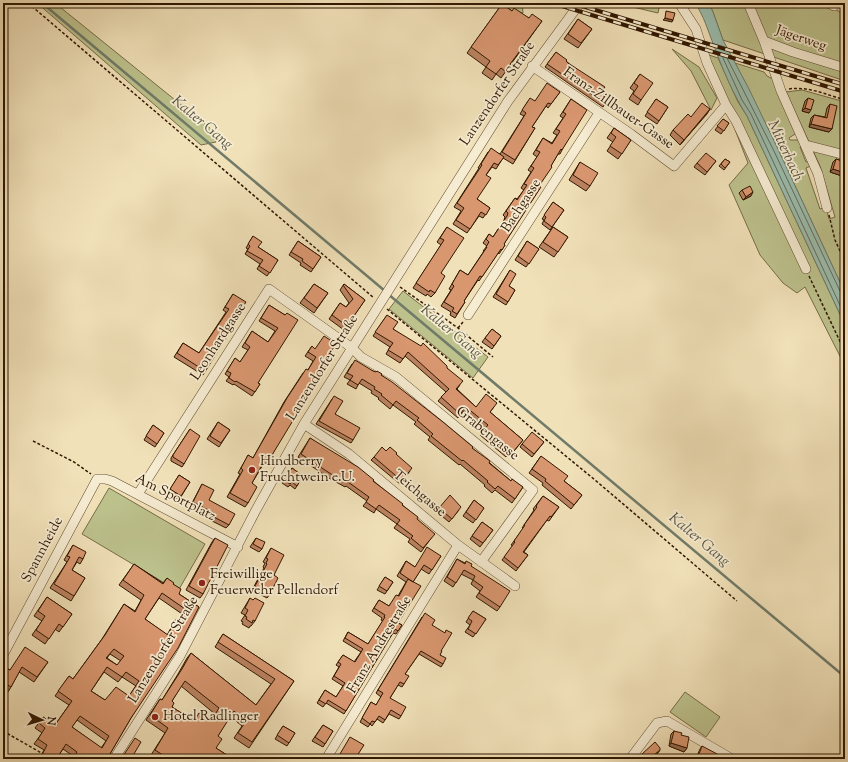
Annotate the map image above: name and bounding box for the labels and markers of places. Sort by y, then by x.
place label: Hindberry Fruchtwein e.U. [260,452,355,488]
marker: Hindberry Fruchtwein e.U. [247,465,257,475]
place label: Freiwillige Feuerwehr Pellendorf [210,565,339,601]
marker: Freiwillige Feuerwehr Pellendorf [197,578,207,588]
place label: Hotel Radlinger [163,707,259,727]
marker: Hotel Radlinger [150,712,160,722]

